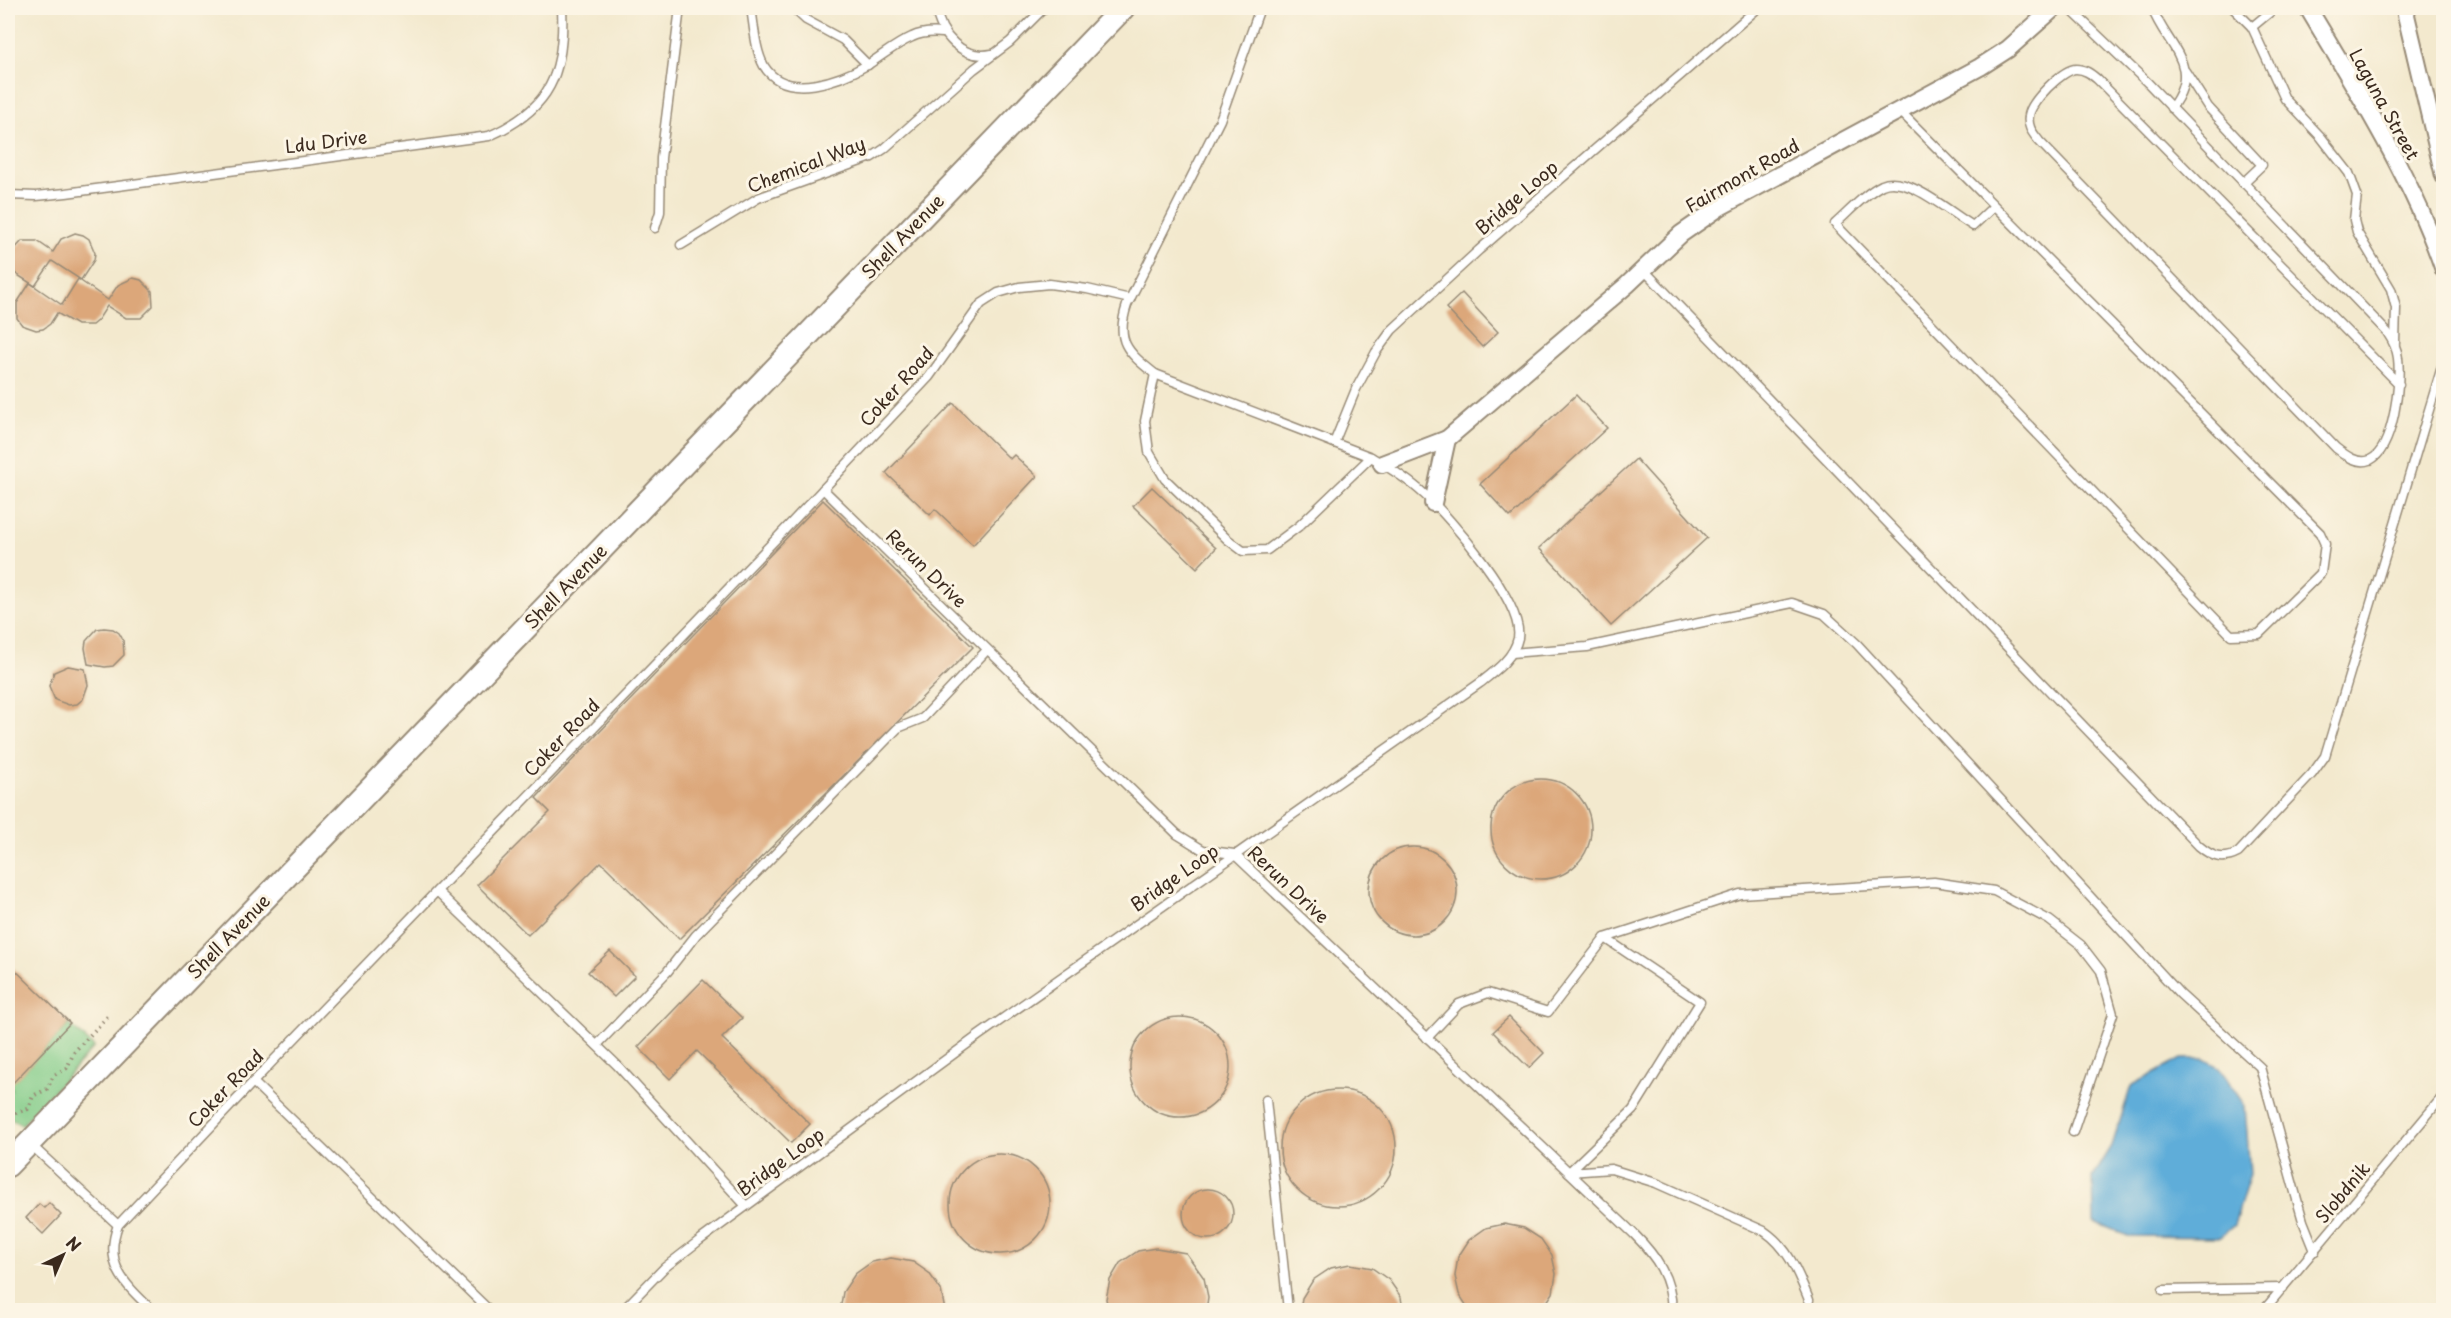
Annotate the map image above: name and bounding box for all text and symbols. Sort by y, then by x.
street label: Laguna Street [2343,43,2427,165]
street label: Ldu Drive [284,123,368,159]
street label: Chemical Way [743,129,869,199]
street label: Fairmont Road [1680,131,1804,219]
street label: Bridge Loop [1469,153,1563,241]
street label: Shell Avenue [854,187,950,285]
street label: Coker Road [853,340,939,432]
street label: Rerun Drive [881,522,973,614]
street label: Shell Avenue [517,537,613,635]
street label: Coker Road [517,692,605,782]
street label: Bridge Loop [1124,837,1224,917]
street label: Rerun Drive [1242,839,1336,929]
street label: Shell Avenue [180,887,276,985]
street label: Coker Road [181,1043,269,1133]
street label: Bridge Loop [731,1120,829,1202]
street label: Slobdnik [2308,1155,2376,1229]
north arrow [33,1225,93,1285]
text: N [61,1230,87,1257]

